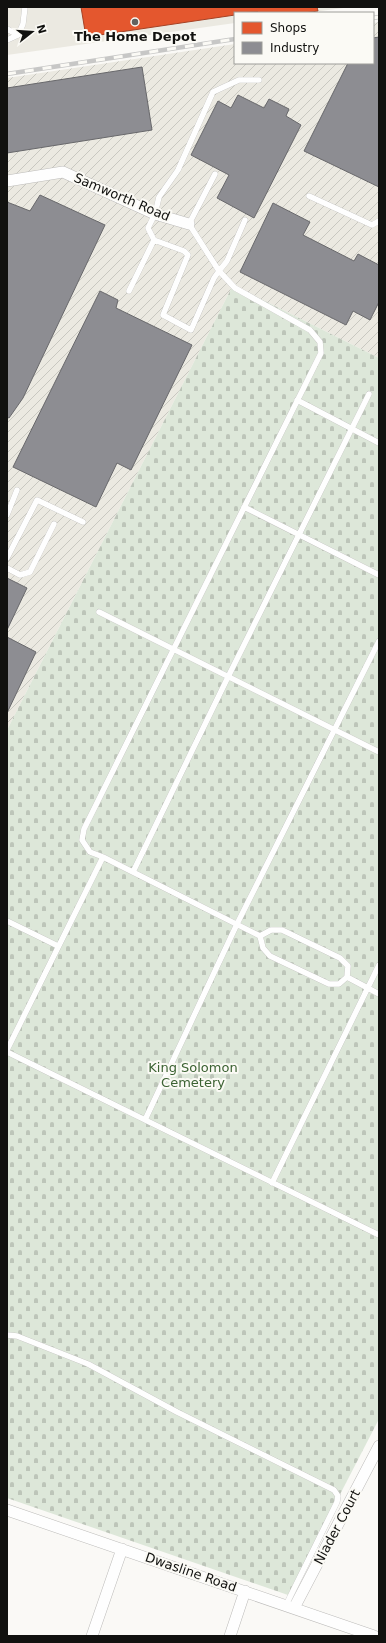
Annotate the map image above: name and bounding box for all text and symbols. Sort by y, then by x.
north arrow [12,12,52,52]
legend [234,12,374,64]
marker: The Home Depot [130,17,140,27]
text: Shops [270,21,306,35]
text: N [34,23,49,36]
place label: The Home Depot [74,29,196,44]
text: Industry [270,41,319,55]
street label: Samworth Road [72,170,172,224]
park label: King Solomon Cemetery [148,1060,238,1090]
street label: Niader Court [311,1487,363,1567]
street label: Dwasline Road [143,1549,239,1595]

